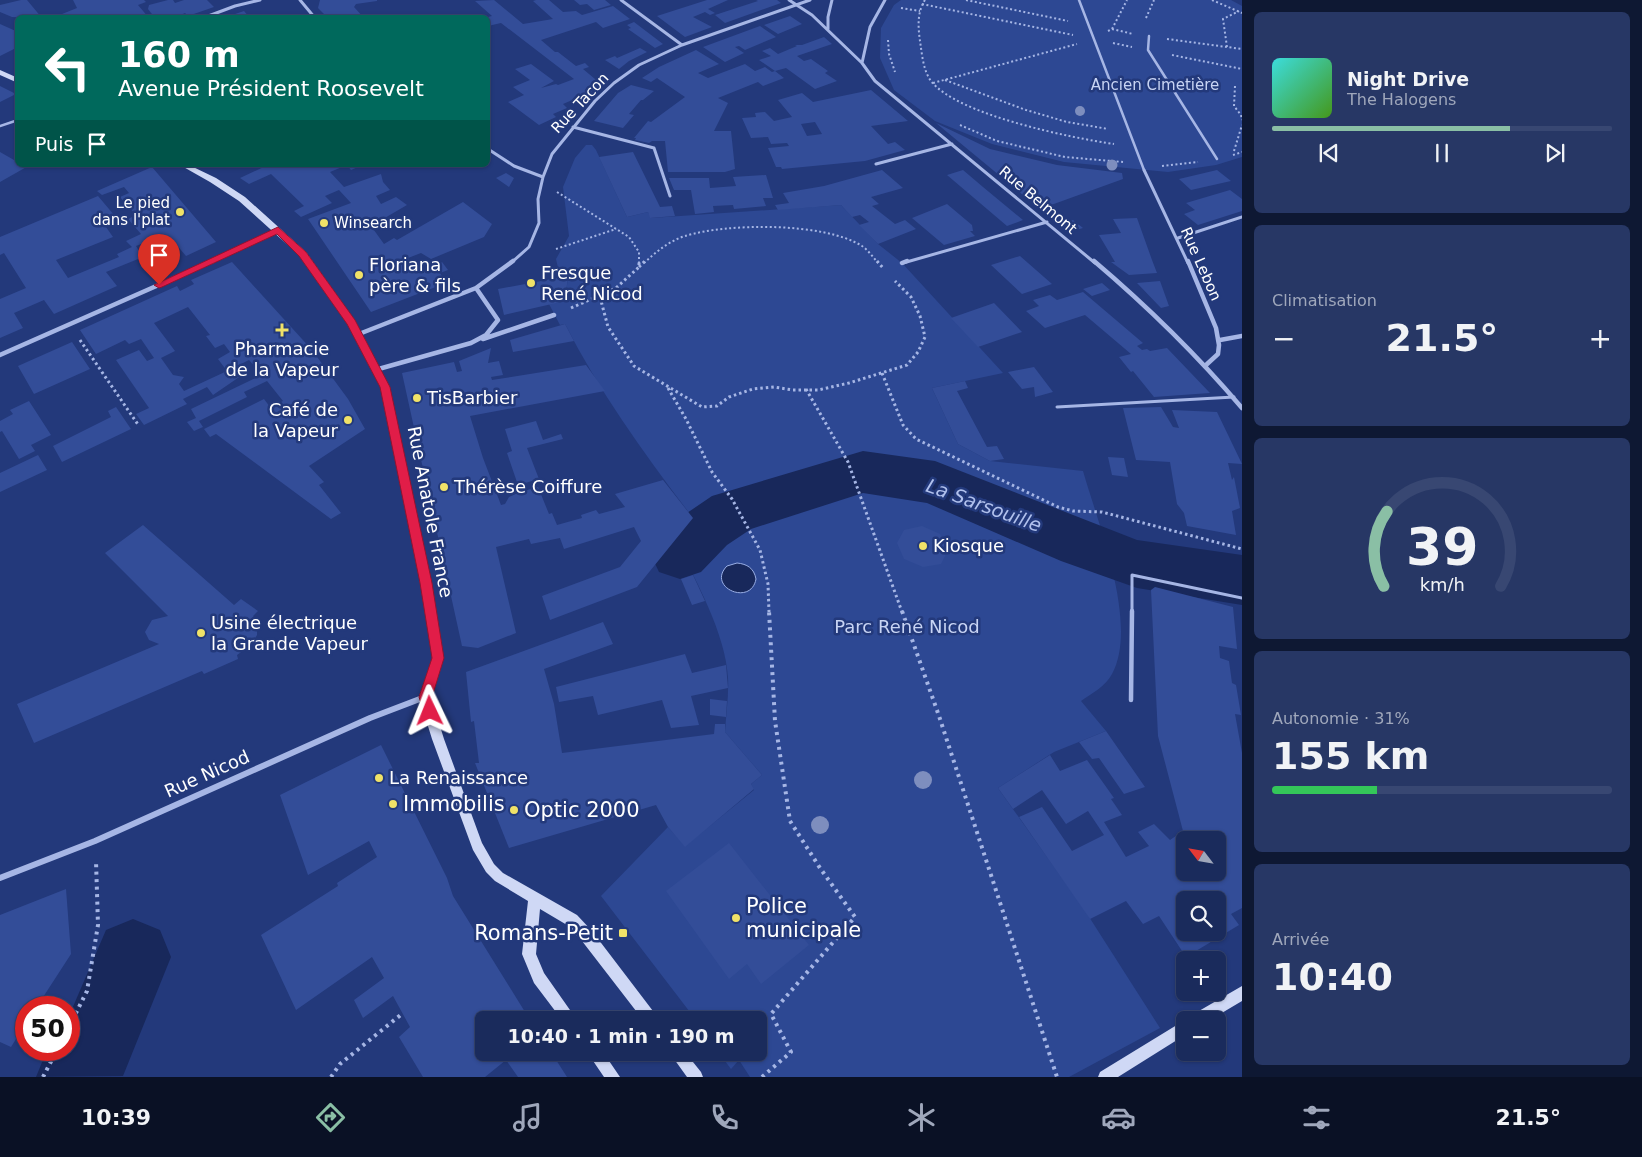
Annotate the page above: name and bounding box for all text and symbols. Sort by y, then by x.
icon: left [35,35,100,100]
text: 160 m [118,35,240,75]
text: Night Drive [1347,68,1469,90]
street label: Rue Tacon [547,69,613,137]
text: Avenue Président Roosevelt [118,76,424,101]
park label: Ancien Cimetière [1091,76,1219,94]
text: The Halogens [1347,90,1456,109]
icon: arrive [83,130,111,158]
text: Puis [35,133,73,155]
icon: previous [1315,139,1343,167]
icon: pause [1428,139,1456,167]
icon: next [1541,139,1569,167]
street label: Rue Belmont [995,162,1081,238]
place label: Le pied dans l'plat [92,194,170,229]
marker: Le pied dans l'plat [174,206,186,218]
place label: Winsearch [334,214,412,232]
marker: Winsearch [318,217,330,229]
street label: Rue Lebon [1177,224,1225,304]
pin [138,234,180,285]
icon: arrive [145,241,173,269]
place label: Floriana père & fils [369,254,461,296]
place label: Fresque René Nicod [541,262,643,304]
marker: Floriana père & fils [353,269,365,281]
marker: Fresque René Nicod [525,277,537,289]
text: Climatisation [1272,291,1377,310]
text: 21.5° [1386,316,1498,360]
text: − [1272,322,1295,355]
text: + [1589,322,1612,355]
marker: Pharmacie de la Vapeur [276,324,288,336]
place label: Pharmacie de la Vapeur [225,338,339,380]
place label: TisBarbier [426,387,518,408]
marker: TisBarbier [411,392,423,404]
place label: Café de la Vapeur [253,399,339,441]
marker: Café de la Vapeur [342,414,354,426]
street label: Rue Anatole France [404,424,457,599]
water label: La Sarsouille [923,474,1045,536]
place label: Thérèse Coiffure [453,476,602,497]
marker: Thérèse Coiffure [438,481,450,493]
text: 39 [1406,517,1478,577]
place label: Kiosque [933,535,1004,556]
marker: Kiosque [917,540,929,552]
text: km/h [1419,574,1465,595]
place label: Usine électrique la Grande Vapeur [211,612,369,654]
park label: Parc René Nicod [834,616,980,637]
marker: Usine électrique la Grande Vapeur [195,627,207,639]
position arrow [403,684,455,736]
text: Autonomie · 31% [1272,709,1410,728]
text: 155 km [1272,734,1429,778]
street label: Rue Nicod [161,746,252,802]
place label: La Renaissance [389,767,528,788]
marker: La Renaissance [373,772,385,784]
place label: Immobilis [403,792,505,816]
marker: Immobilis [387,798,399,810]
place label: Optic 2000 [524,798,640,822]
marker: Optic 2000 [508,804,520,816]
north arrow [1176,831,1226,881]
map controls [1176,831,1226,1061]
button: search [1176,891,1226,941]
place label: Police municipale [746,894,861,942]
marker: Police municipale [730,912,742,924]
place label: Romans-Petit [474,921,613,945]
marker: Romans-Petit [617,927,629,939]
text: Arrivée [1272,930,1329,949]
button: + [1176,951,1226,1001]
text: 10:40 [1272,955,1393,999]
speed limit sign: 50 [15,996,80,1061]
button: − [1176,1011,1226,1061]
text: 10:40 · 1 min · 190 m [507,1025,735,1047]
icon: directions [313,1100,348,1135]
icon: music [510,1100,545,1135]
icon: phone [707,1100,742,1135]
icon: climate [904,1100,939,1135]
icon: car [1101,1100,1136,1135]
icon: filters [1299,1100,1334,1135]
text: 10:39 [81,1105,151,1130]
text: 21.5° [1496,1105,1561,1130]

